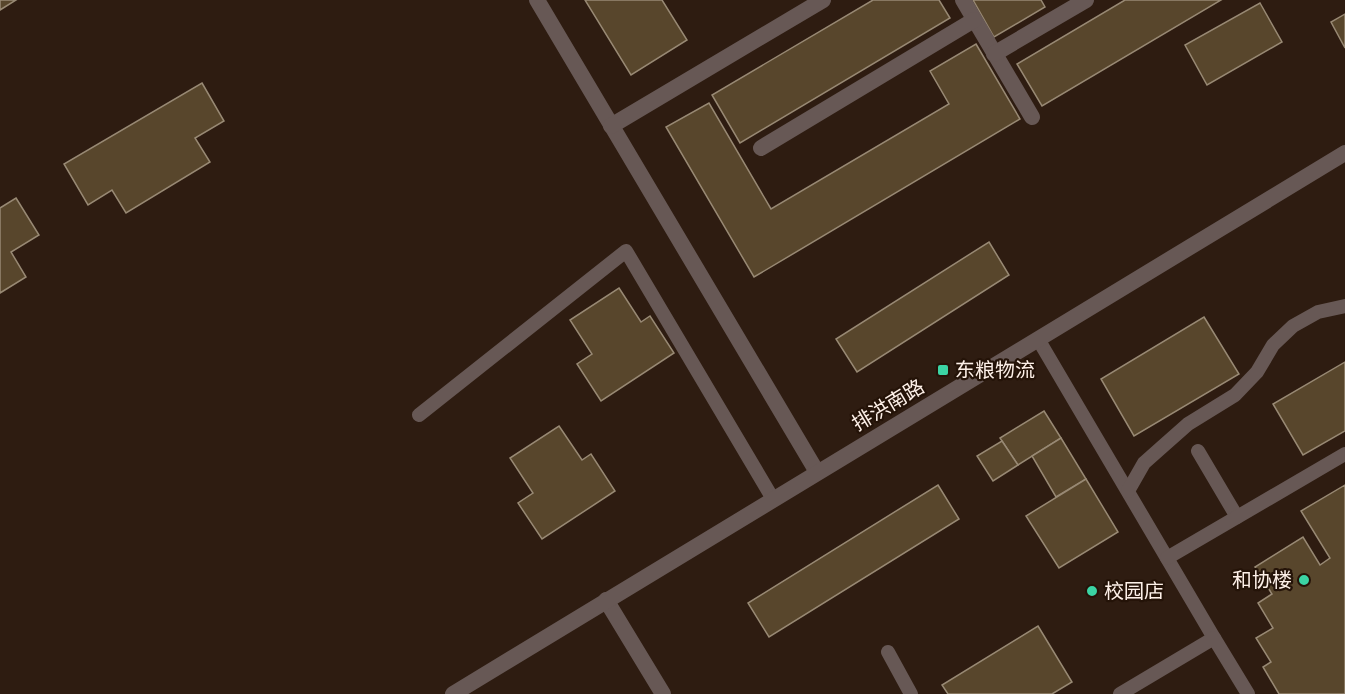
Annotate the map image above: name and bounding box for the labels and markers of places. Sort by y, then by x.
place label: 东粮物流 [955,357,1035,383]
marker: 东粮物流 [936,363,950,377]
place label: 和协楼 [1232,567,1292,593]
marker: 和协楼 [1297,573,1311,587]
place label: 校园店 [1104,578,1164,604]
marker: 校园店 [1085,584,1099,598]

